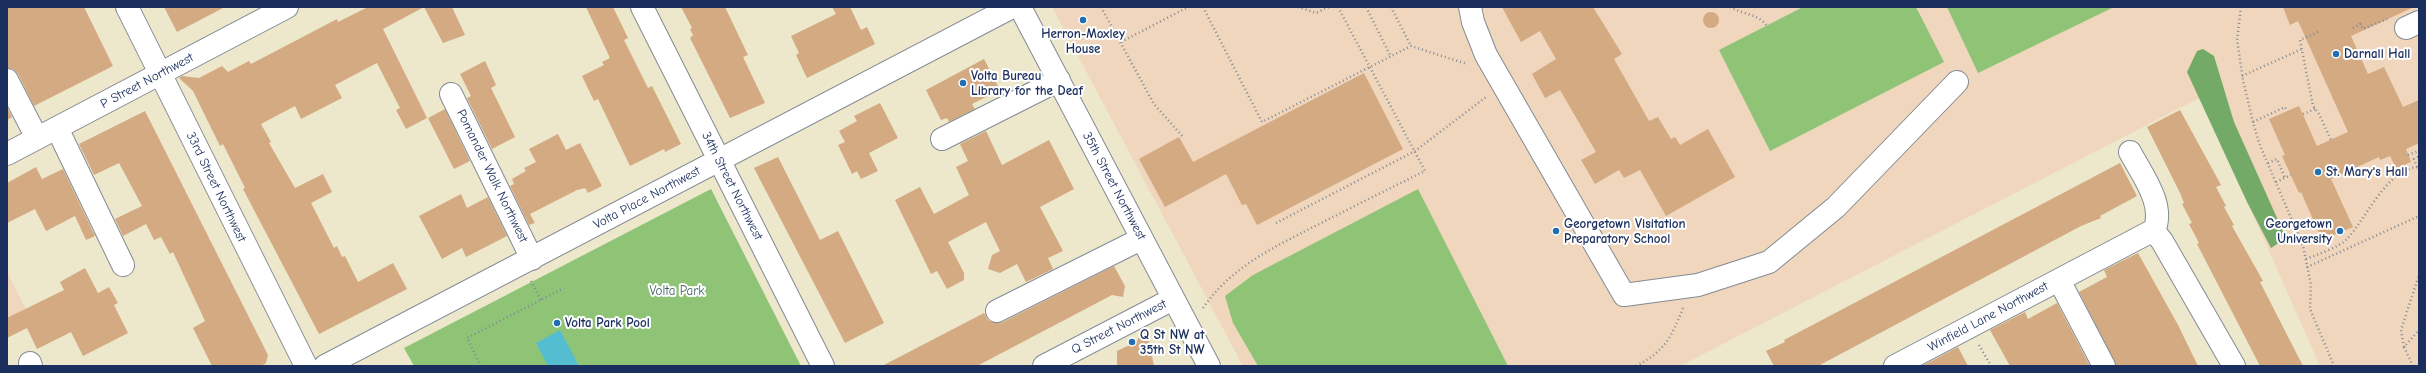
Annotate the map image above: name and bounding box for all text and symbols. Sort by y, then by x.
marker: Herron-Moxley House [1078,15,1088,25]
place label: Herron-Moxley House [1041,26,1125,57]
place label: Darnall Hall [2344,46,2410,62]
marker: Darnall Hall [2331,49,2341,59]
street label: P Street Northwest [98,50,196,112]
place label: Volta Bureau Library for the Deaf [971,68,1083,99]
marker: Volta Bureau Library for the Deaf [958,78,968,88]
street label: Pomander Walk Northwest [453,107,531,245]
street label: 33rd Street Northwest [183,129,249,245]
street label: 34th Street Northwest [698,129,766,243]
street label: 35th Street Northwest [1079,129,1149,243]
street label: Volta Place Northwest [591,163,703,233]
place label: St. Mary's Hall [2326,164,2407,180]
marker: St. Mary's Hall [2313,167,2323,177]
place label: Georgetown Visitation Preparatory School [1564,216,1686,247]
place label: Georgetown University [2266,216,2332,247]
marker: Georgetown Visitation Preparatory School [1551,226,1561,236]
marker: Georgetown University [2335,226,2345,236]
street label: Winfield Lane Northwest [1925,279,2051,355]
park label: Volta Park [649,283,705,299]
street label: Q Street Northwest [1069,296,1169,358]
place label: Volta Park Pool [565,315,650,331]
marker: Volta Park Pool [552,318,562,328]
place label: Q St NW at 35th St NW [1140,327,1205,358]
marker: Q St NW at 35th St NW [1127,337,1137,347]

